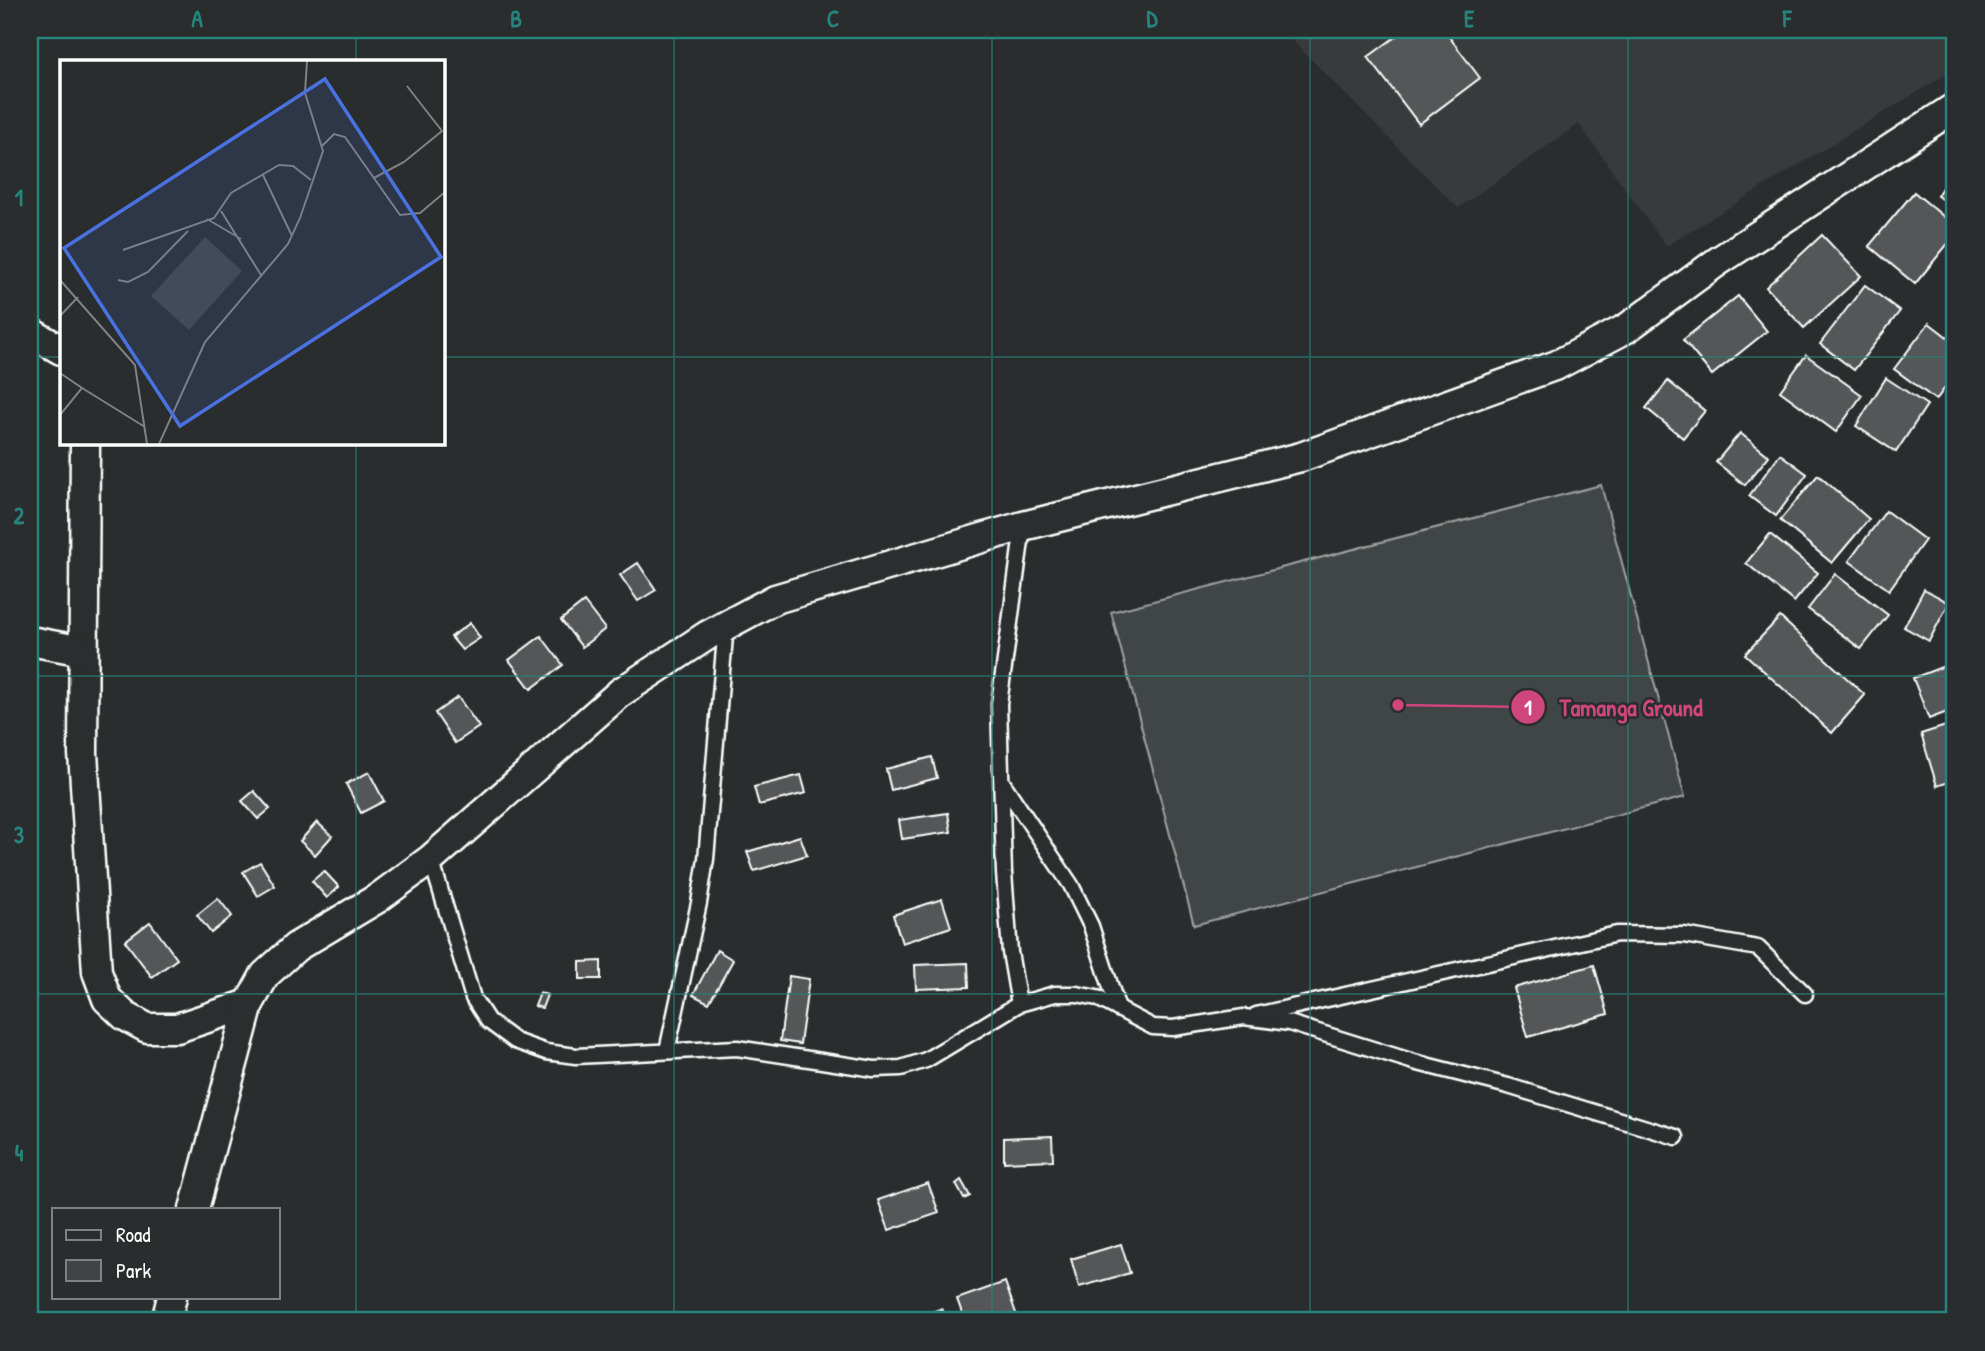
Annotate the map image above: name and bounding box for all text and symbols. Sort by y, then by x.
text: A [191,3,203,34]
text: B [510,3,522,34]
text: C [827,3,839,34]
text: D [1147,3,1159,34]
text: E [1464,3,1475,34]
text: F [1782,3,1793,34]
inset map [60,60,444,444]
text: 1 [15,182,23,213]
text: 2 [14,500,25,531]
callout: Tamanga Ground [1510,685,1716,730]
text: Tamanga Ground [1558,691,1703,724]
text: 1 [1524,693,1532,722]
text: 3 [14,819,24,850]
text: 4 [15,1137,24,1168]
legend [52,1208,280,1298]
text: Road [116,1220,150,1249]
text: Park [116,1256,151,1285]

